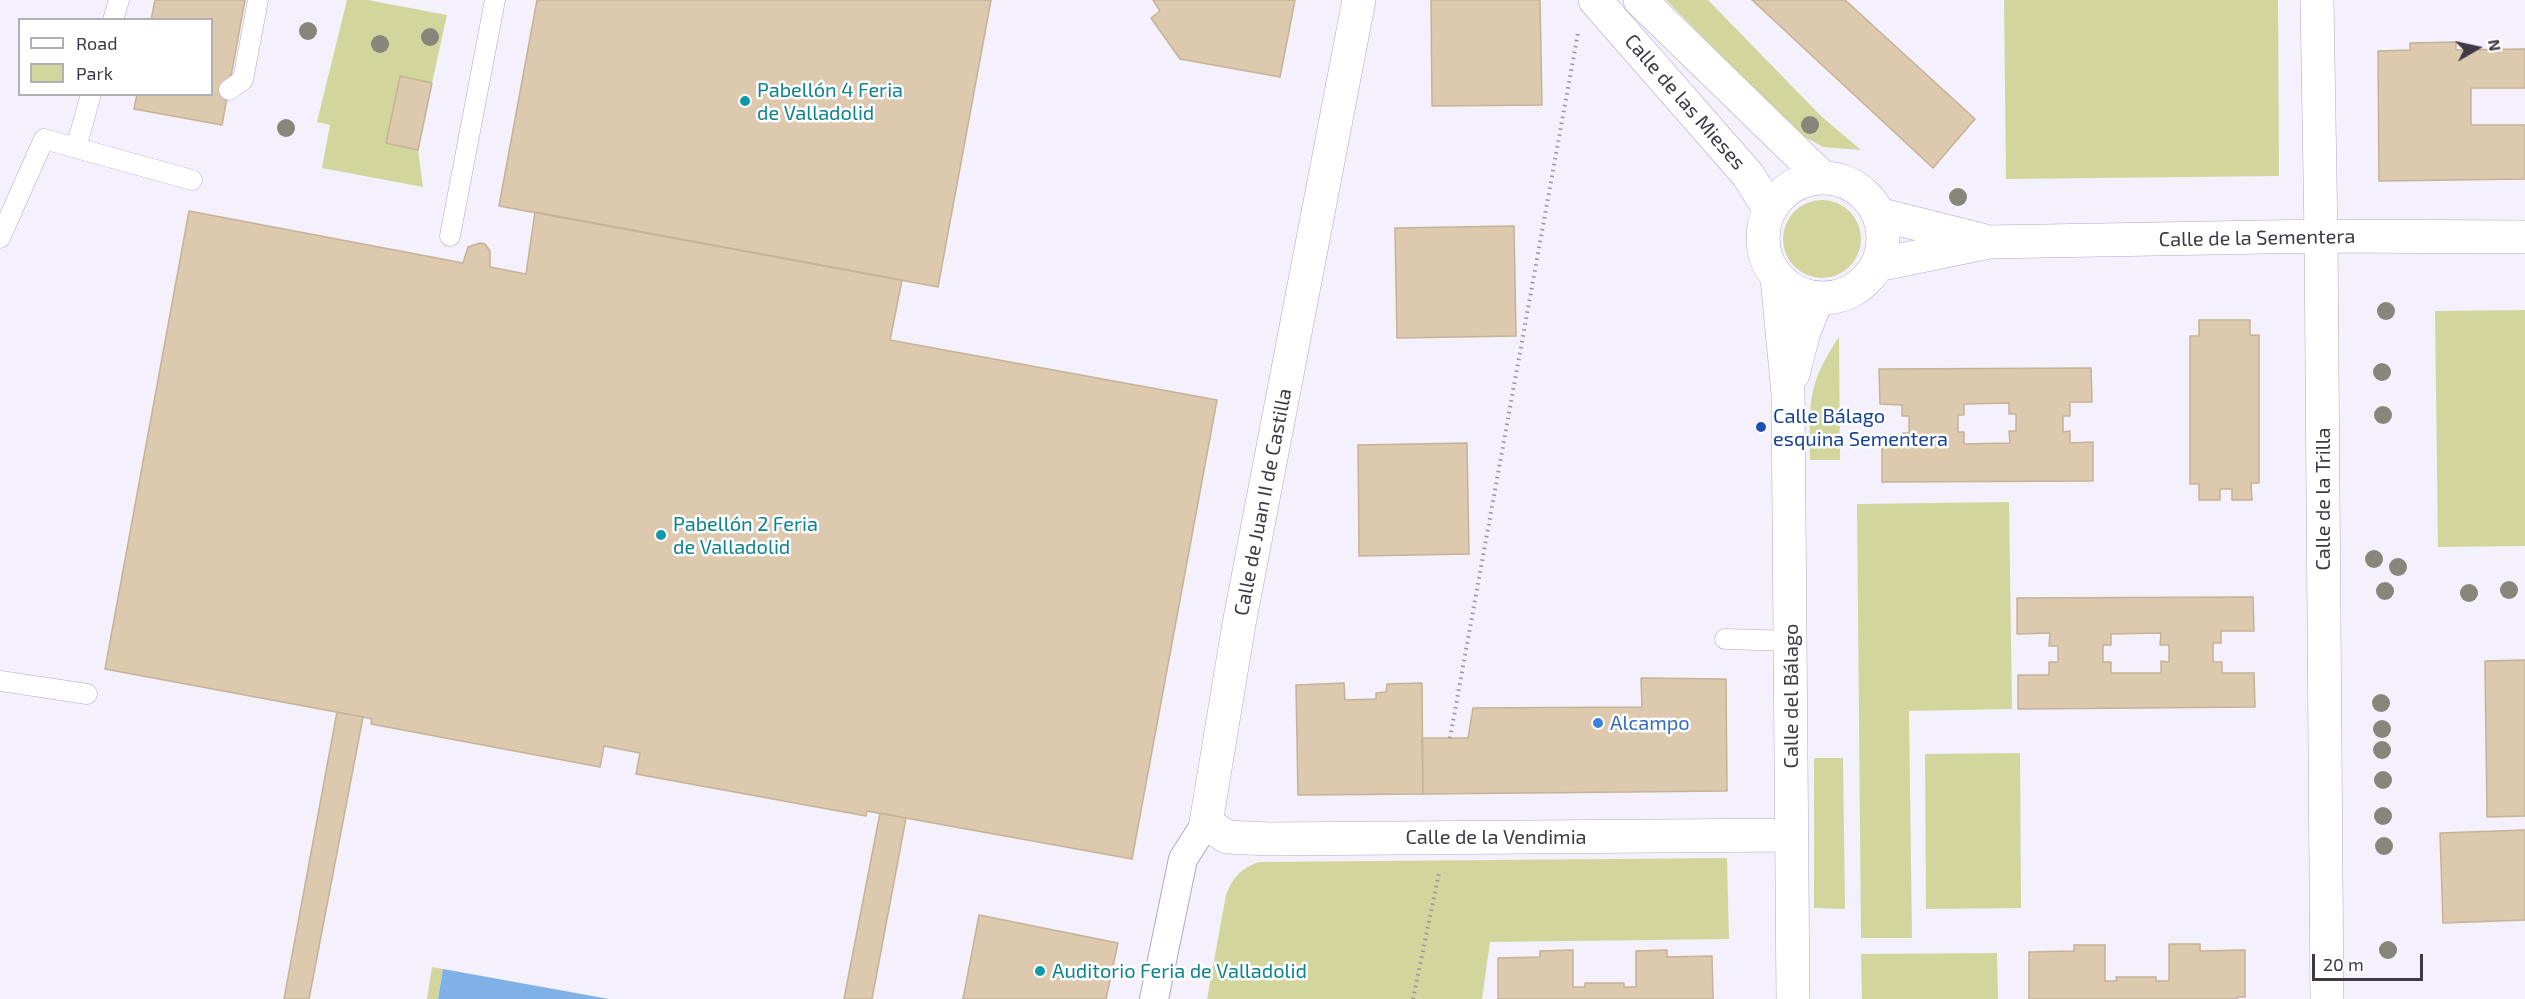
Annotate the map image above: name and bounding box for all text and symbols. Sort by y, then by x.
legend [18,18,213,96]
north arrow [2447,18,2507,78]
street label: Calle de las Mieses [1620,29,1750,175]
text: Road [76,32,117,54]
text: N [2485,38,2506,52]
text: Park [76,62,113,84]
place label: Pabellón 4 Feria de Valladolid [757,78,903,125]
marker: Pabellón 4 Feria de Valladolid [738,94,752,108]
street label: Calle de la Sementera [2158,224,2356,252]
street label: Calle de Juan II de Castilla [1229,386,1297,618]
place label: Calle Bálago esquina Sementera [1773,404,1948,451]
marker: Calle Bálago esquina Sementera [1754,420,1768,434]
street label: Calle de la Trilla [2311,427,2335,571]
place label: Pabellón 2 Feria de Valladolid [673,512,818,559]
marker: Pabellón 2 Feria de Valladolid [654,528,668,542]
street label: Calle del Bálago [1779,624,1803,768]
place label: Alcampo [1610,711,1690,735]
marker: Alcampo [1591,716,1605,730]
street label: Calle de la Vendimia [1405,825,1587,849]
scale bar [2315,942,2426,980]
text: 20 m [2323,953,2364,975]
place label: Auditorio Feria de Valladolid [1052,959,1307,983]
marker: Auditorio Feria de Valladolid [1033,964,1047,978]

